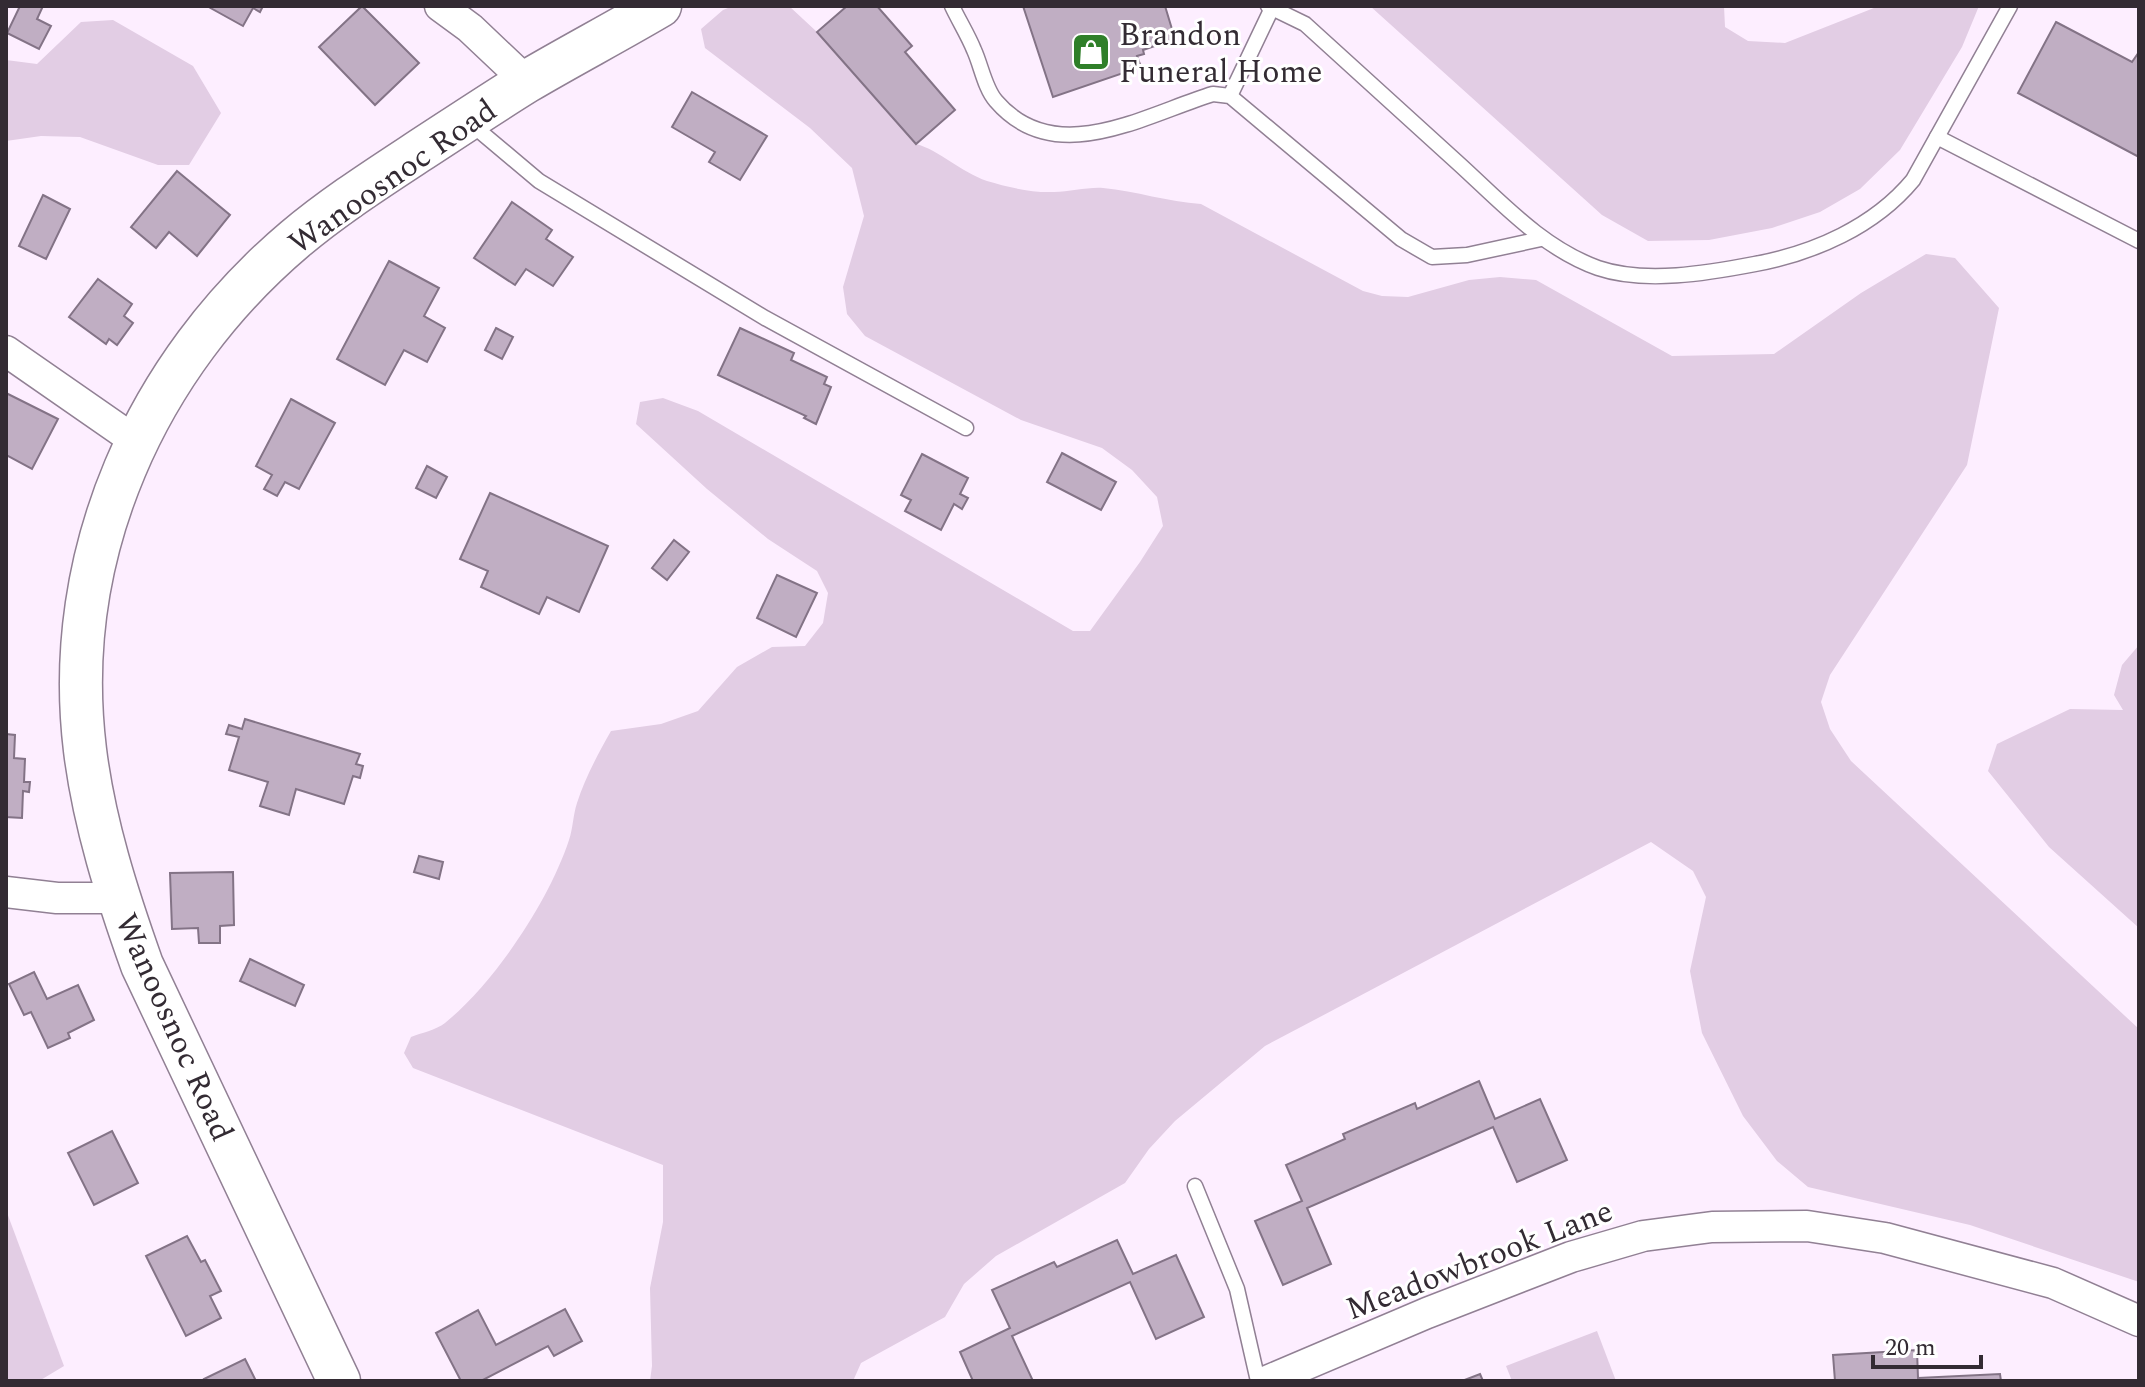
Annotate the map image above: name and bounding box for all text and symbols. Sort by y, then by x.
place label: Brandon Funeral Home [1119,11,1323,97]
shop icon: Brandon Funeral Home [1070,31,1112,73]
street label: Wanoosnoc Road [278,87,507,268]
street label: Wanoosnoc Road [101,906,246,1150]
street label: Meadowbrook Lane [1339,1187,1620,1334]
scale bar [1873,1319,1981,1369]
text: 20 m [1885,1330,1936,1366]

